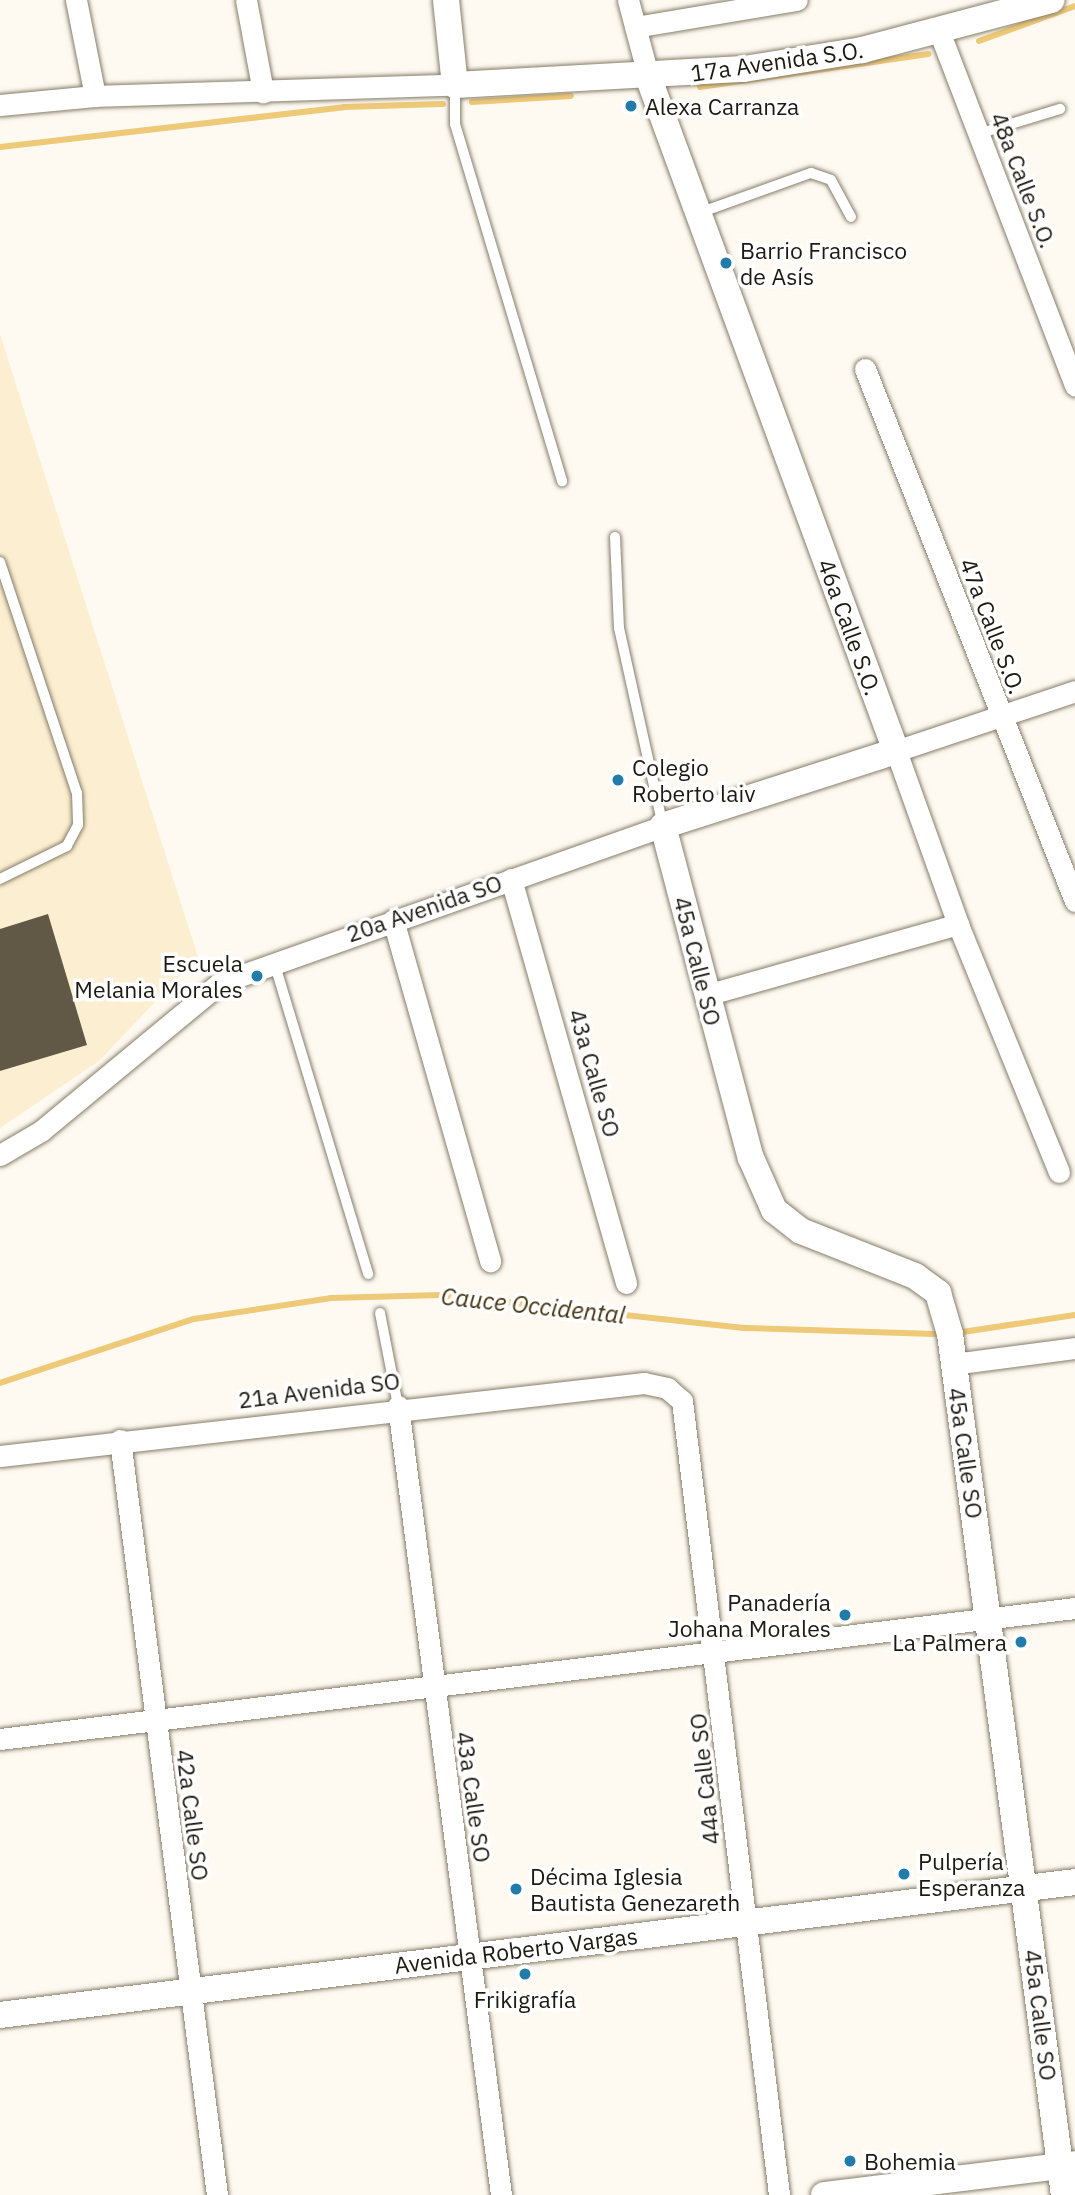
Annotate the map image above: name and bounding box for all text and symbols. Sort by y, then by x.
street label: 17a Avenida S.O. [689,35,865,87]
place label: Alexa Carranza [645,92,799,120]
marker: Alexa Carranza [623,98,639,114]
street label: 48a Calle S.O. [985,108,1063,252]
place label: Barrio Francisco de Asís [740,236,907,290]
marker: Barrio Francisco de Asís [718,255,734,271]
street label: 47a Calle S.O. [954,554,1032,698]
street label: 46a Calle S.O. [813,555,887,699]
place label: Colegio Roberto laiv [632,753,756,807]
marker: Colegio Roberto laiv [610,772,626,788]
street label: 20a Avenida SO [343,868,505,948]
street label: 45a Calle SO [669,894,727,1028]
place label: Escuela Melania Morales [74,949,243,1003]
marker: Escuela Melania Morales [249,968,265,984]
street label: 43a Calle SO [564,1006,626,1140]
water label: Cauce Occidental [440,1282,626,1330]
street label: 21a Avenida SO [236,1366,402,1414]
street label: 45a Calle SO [943,1386,989,1520]
place label: Panadería Johana Morales [668,1588,831,1642]
marker: Panadería Johana Morales [837,1607,853,1623]
place label: La Palmera [892,1628,1007,1656]
marker: La Palmera [1013,1634,1029,1650]
street label: 44a Calle SO [683,1712,725,1846]
street label: 43a Calle SO [451,1730,497,1864]
street label: 42a Calle SO [171,1748,215,1882]
place label: Pulpería Esperanza [918,1847,1025,1901]
place label: Décima Iglesia Bautista Genezareth [530,1862,740,1916]
marker: Pulpería Esperanza [896,1866,912,1882]
marker: Décima Iglesia Bautista Genezareth [508,1881,524,1897]
street label: Avenida Roberto Vargas [393,1921,639,1979]
street label: 45a Calle SO [1019,1948,1063,2082]
marker: Frikigrafía [517,1966,533,1982]
place label: Frikigrafía [474,1985,576,2013]
place label: Bohemia [864,2147,956,2175]
marker: Bohemia [842,2153,858,2169]

